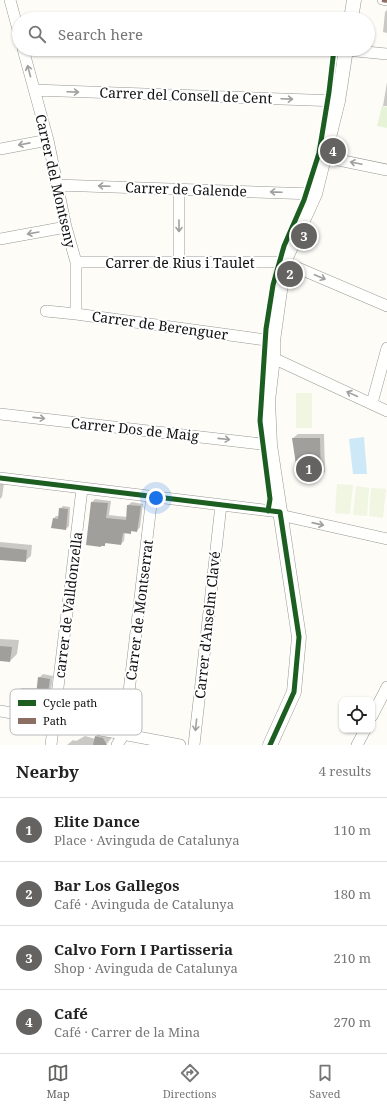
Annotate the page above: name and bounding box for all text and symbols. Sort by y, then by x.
search box [12,12,375,56]
icon: search [26,23,48,45]
text: Search here [58,24,143,44]
one-way arrow [25,65,32,78]
street label: Carrer del Consell de Cent [99,82,273,108]
one-way arrow [66,88,79,95]
one-way arrow [280,95,293,103]
street label: Carrer del Montseny [31,112,81,250]
pin: 4 [320,136,346,166]
one-way arrow [18,141,31,149]
one-way arrow [349,159,362,167]
street label: Carrer de Galende [125,177,247,201]
one-way arrow [98,183,111,190]
one-way arrow [270,189,283,196]
one-way arrow [175,219,183,232]
pin: 3 [291,221,317,251]
one-way arrow [27,229,40,237]
street label: Carrer de Rius i Taulet [105,253,255,272]
pin: 2 [277,259,303,289]
one-way arrow [314,274,326,282]
street label: Carrer de Berenguer [91,306,230,344]
one-way arrow [346,390,358,397]
street label: Carrer Dos de Maig [70,413,200,445]
one-way arrow [32,415,45,422]
one-way arrow [217,436,230,443]
pin: 1 [296,454,322,484]
your location [146,488,166,508]
one-way arrow [311,520,324,528]
street label: carrer de Valldonzella [50,531,86,679]
street label: Carrer de Montserrat [121,538,157,682]
street label: Carrer d'Anselm Clavé [190,550,224,700]
legend [10,689,142,735]
text: Cycle path [43,695,97,710]
map controls [339,697,375,733]
button: locate [339,697,375,733]
text: Path [43,713,67,728]
one-way arrow [192,718,200,731]
text: Nearby [16,760,79,783]
text: 4 results [319,762,371,780]
text: Elite Dance [54,811,140,831]
text: 1 [25,821,33,839]
text: 110 m [334,821,371,839]
text: Place · Avinguda de Catalunya [54,831,240,849]
text: Bar Los Gallegos [54,875,179,895]
text: 2 [25,885,33,903]
text: 180 m [334,885,371,903]
text: Café · Avinguda de Catalunya [54,895,234,913]
text: Calvo Forn I Partisseria [54,939,233,959]
text: 3 [25,949,33,967]
text: 210 m [334,949,371,967]
text: Shop · Avinguda de Catalunya [54,959,238,977]
text: Café [54,1003,88,1023]
text: 4 [25,1013,33,1031]
text: 270 m [334,1013,371,1031]
text: Café · Carrer de la Mina [54,1023,200,1041]
tab: Map [46,1062,70,1101]
tab: Directions [163,1062,216,1101]
tab: Saved [309,1062,341,1101]

